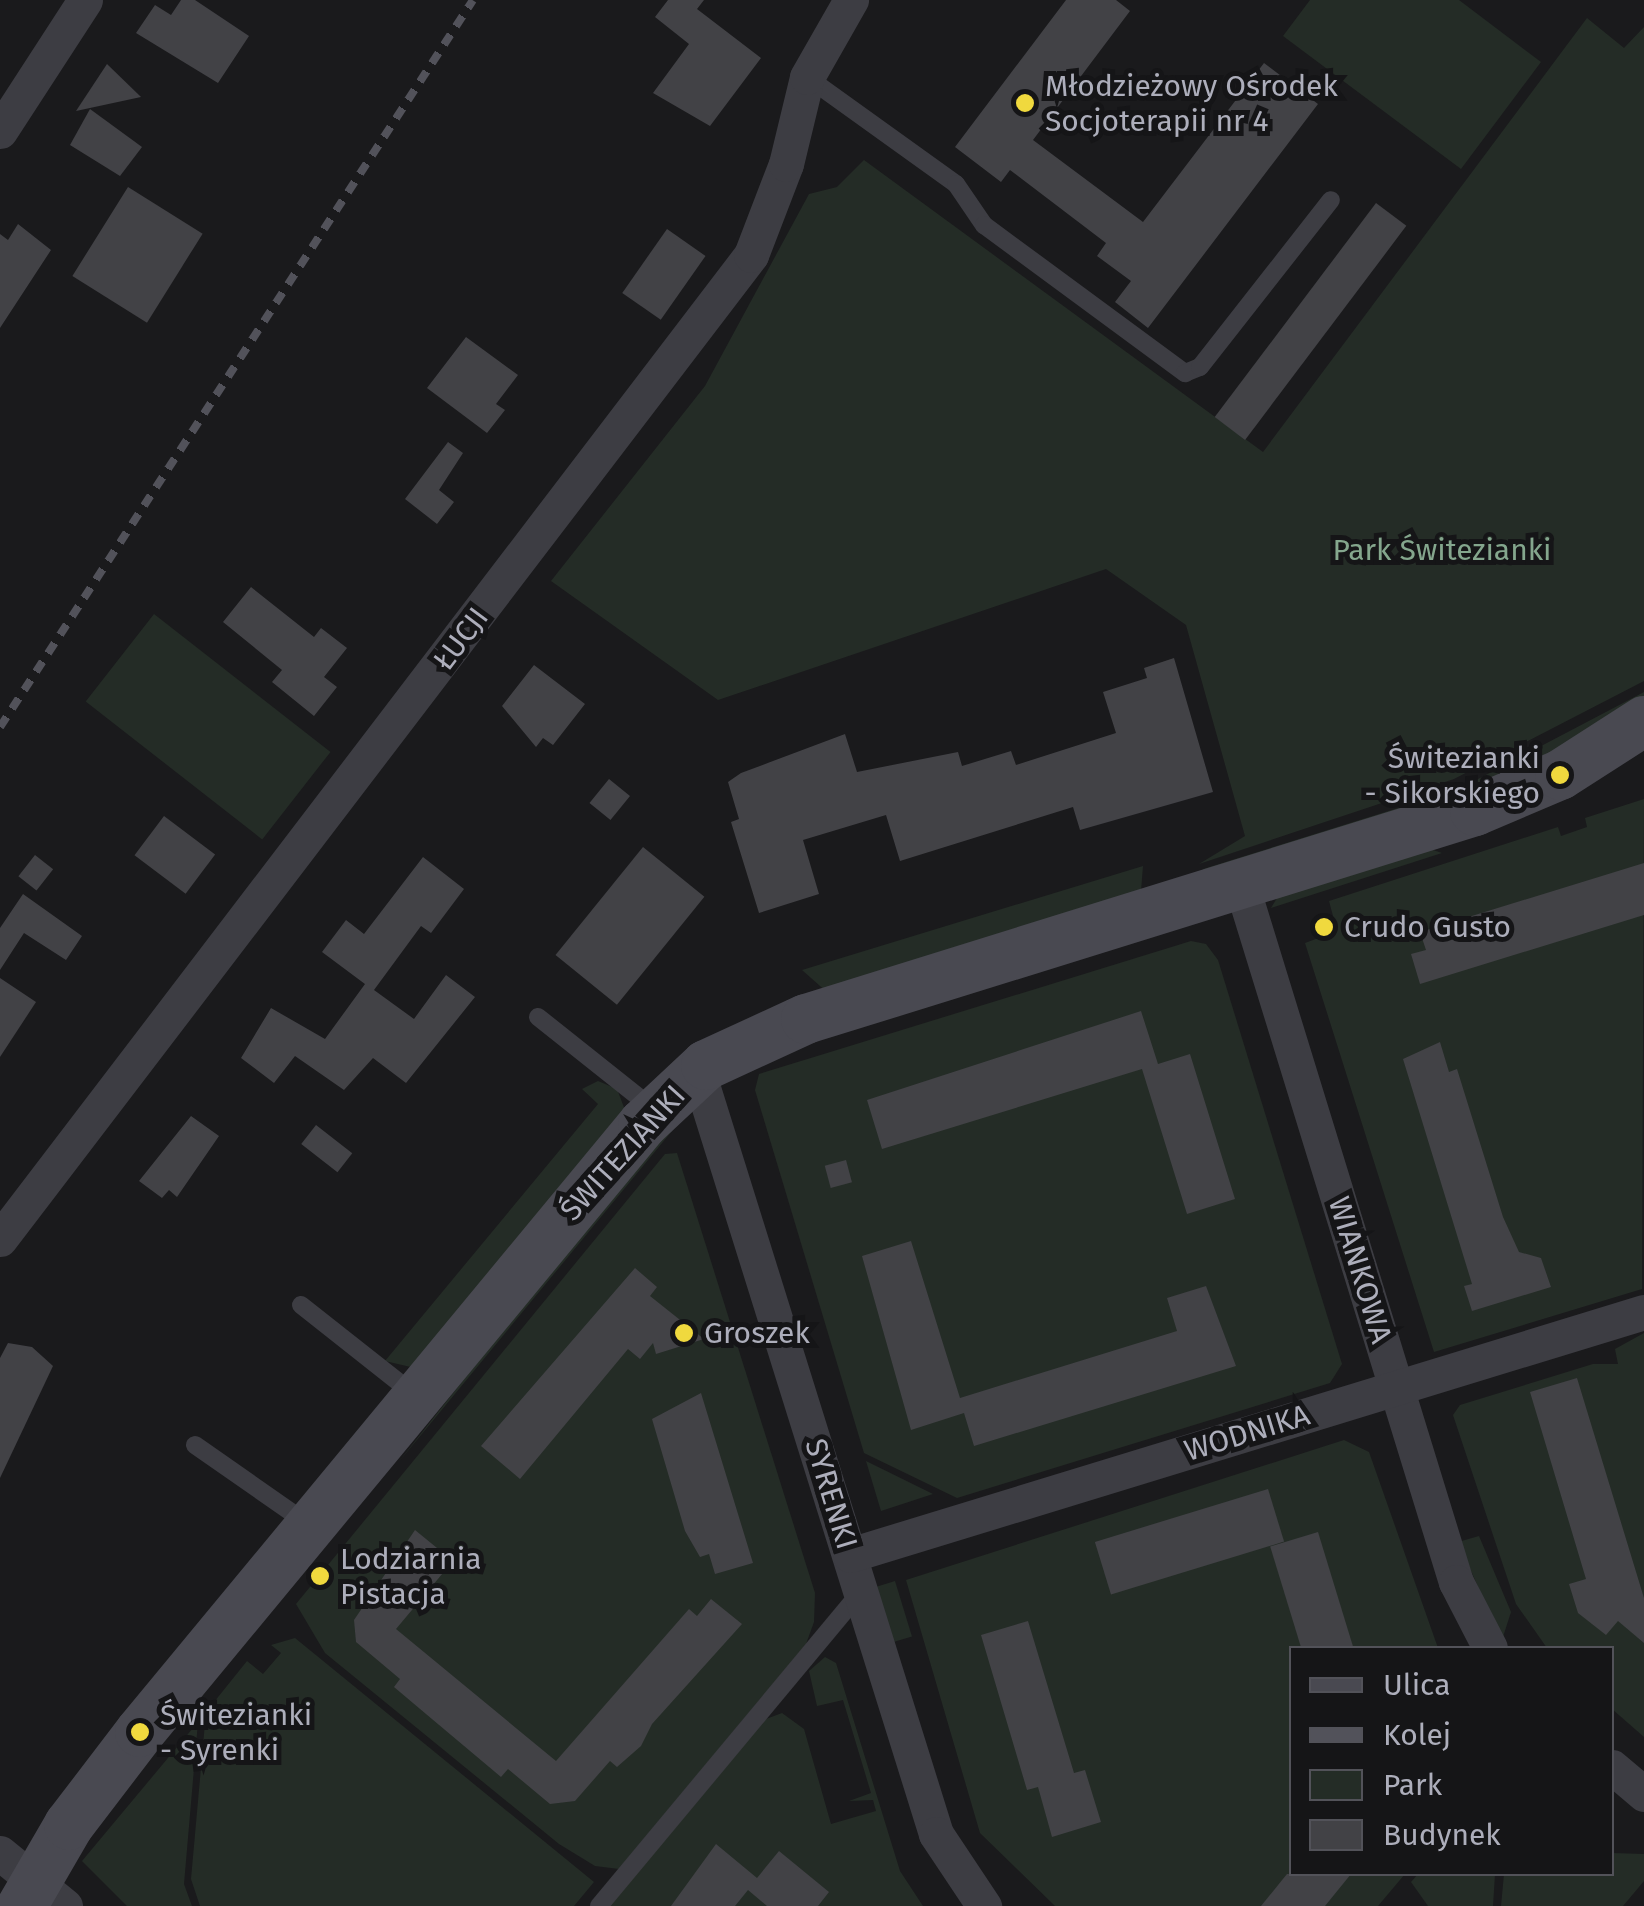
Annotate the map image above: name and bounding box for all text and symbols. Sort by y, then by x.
place label: Młodzieżowy Ośrodek Socjoterapii nr 4 [1045,68,1338,138]
marker: Młodzieżowy Ośrodek Socjoterapii nr 4 [1014,92,1036,114]
park label: Park Świtezianki [1332,532,1552,568]
street label: ŁUCJI [426,601,496,677]
place label: Świtezianki - Sikorskiego [1365,740,1540,810]
marker: Świtezianki - Sikorskiego [1549,764,1571,786]
place label: Crudo Gusto [1344,909,1511,945]
marker: Crudo Gusto [1313,916,1335,938]
street label: ŚWITEZIANKI [553,1078,693,1228]
street label: WIANKOWA [1321,1192,1399,1348]
place label: Groszek [704,1315,810,1351]
marker: Groszek [673,1322,695,1344]
street label: WODNIKA [1180,1397,1314,1469]
street label: SYRENKI [797,1434,865,1554]
place label: Lodziarnia Pistacja [340,1541,481,1612]
marker: Lodziarnia Pistacja [309,1565,331,1587]
legend [1289,1646,1614,1876]
text: Ulica [1383,1667,1450,1703]
place label: Świtezianki - Syrenki [160,1697,312,1768]
text: Kolej [1383,1717,1451,1753]
marker: Świtezianki - Syrenki [129,1721,151,1743]
text: Park [1383,1767,1442,1803]
text: Budynek [1383,1817,1501,1853]

